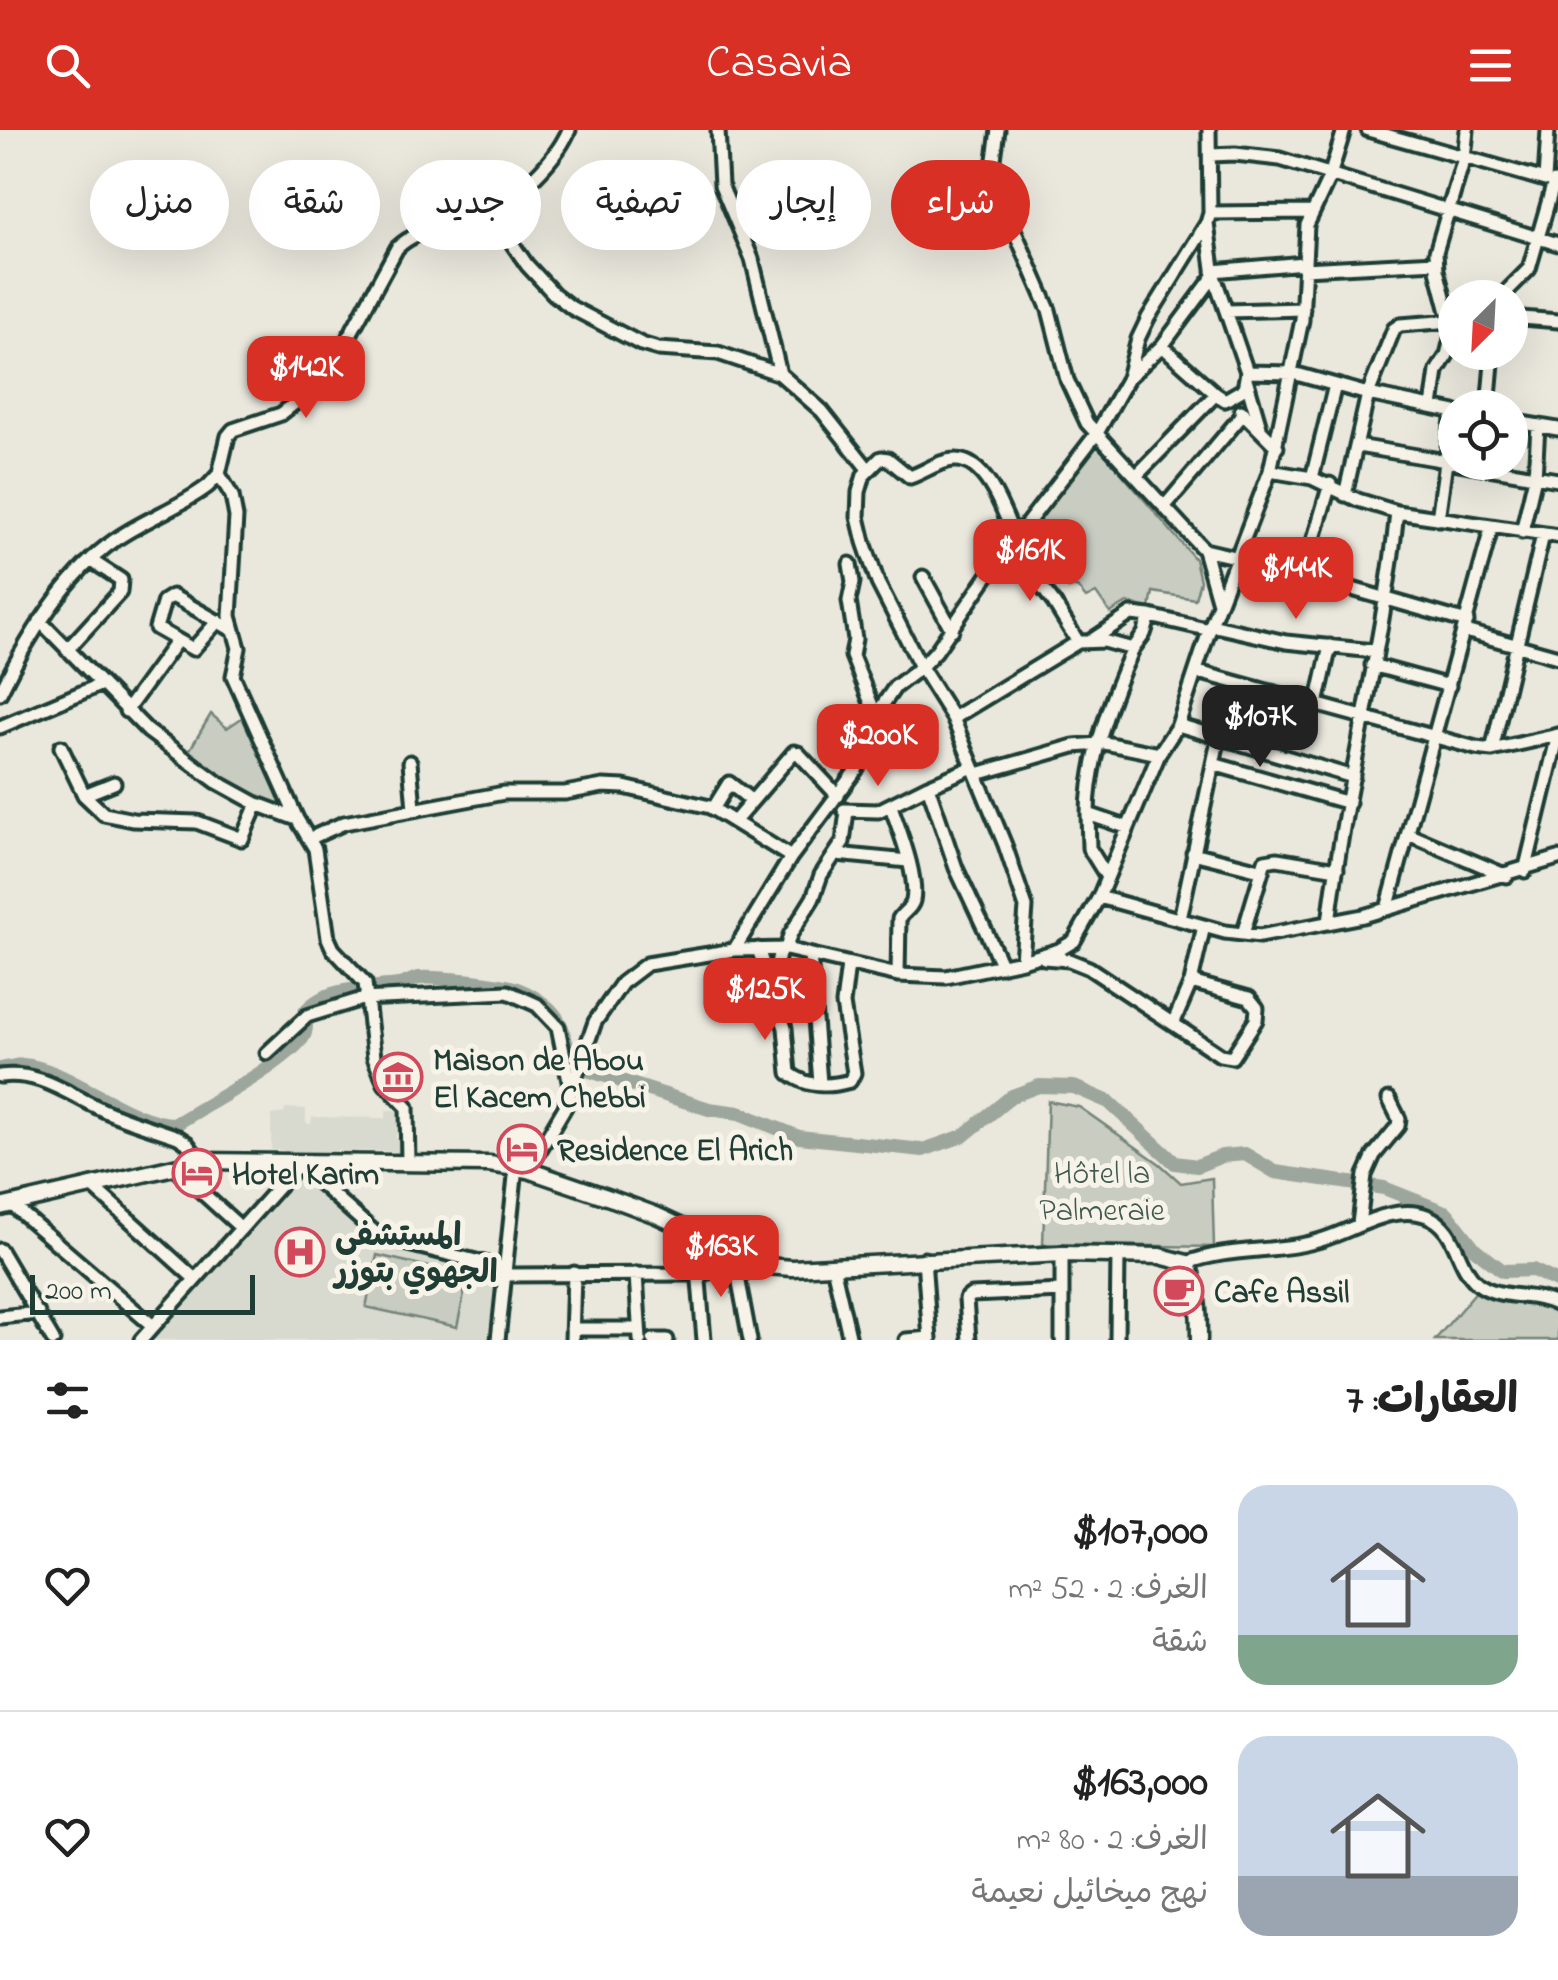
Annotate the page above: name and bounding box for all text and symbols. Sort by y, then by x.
text: Casavia [706,32,852,98]
icon: search [40,38,95,93]
icon: menu [1463,38,1518,93]
chip: منزل [90,160,229,250]
chip: شقة [249,160,380,250]
chip: جديد [400,160,541,250]
chip: تصفية [561,160,716,250]
chip: إيجار [736,160,871,250]
chip: شراء [891,160,1030,250]
north arrow [1438,280,1528,370]
map controls [1438,280,1528,480]
pin: $142K [236,336,376,421]
text: $142K [269,345,343,392]
button: locate [1438,390,1528,480]
pin: $161K [960,519,1100,604]
text: $161K [995,528,1065,575]
pin: $144K [1226,537,1366,622]
text: $144K [1260,546,1332,593]
pin: $107K [1190,685,1330,770]
text: $107K [1224,694,1296,741]
pin: $200K [808,704,948,789]
text: $200K [839,713,917,760]
pin: $125K [695,958,835,1043]
text: $125K [725,967,805,1014]
place label: Maison de Abou El Kacem Chebbi [433,1039,646,1123]
museum icon: Maison de Abou El Kacem Chebbi [372,1051,424,1103]
hotel icon: Residence El Arich [496,1123,548,1175]
place label: Residence El Arich [557,1129,793,1176]
hotel icon: Hotel Karim [171,1147,223,1199]
park label: Hôtel la Palmeraie [1039,1152,1166,1236]
place label: Hotel Karim [232,1153,379,1200]
place label: المستشفى الجهوي بتوزر [332,1214,498,1298]
pin: $163K [651,1215,791,1300]
text: $163K [685,1224,757,1271]
hospital icon: المستشفى الجهوي بتوزر [274,1226,326,1278]
cafe icon: Cafe Assil [1153,1265,1205,1317]
scale bar [30,1270,255,1314]
place label: Cafe Assil [1214,1271,1349,1318]
text: 200 m [45,1272,112,1313]
text: العقارات: 7 [1346,1371,1518,1432]
icon: filters [40,1373,95,1428]
text: $107,000 [1072,1502,1208,1563]
icon: home [1318,1525,1438,1645]
icon: heart [40,1558,95,1613]
text: الغرف: 2 · 52 m² [1008,1567,1208,1614]
text: شقة [1152,1620,1208,1667]
text: $163,000 [1072,1753,1208,1814]
icon: home [1318,1776,1438,1896]
icon: heart [40,1809,95,1864]
text: الغرف: 2 · 80 m² [1017,1818,1208,1865]
text: نهج ميخائيل نعيمة [971,1871,1208,1918]

